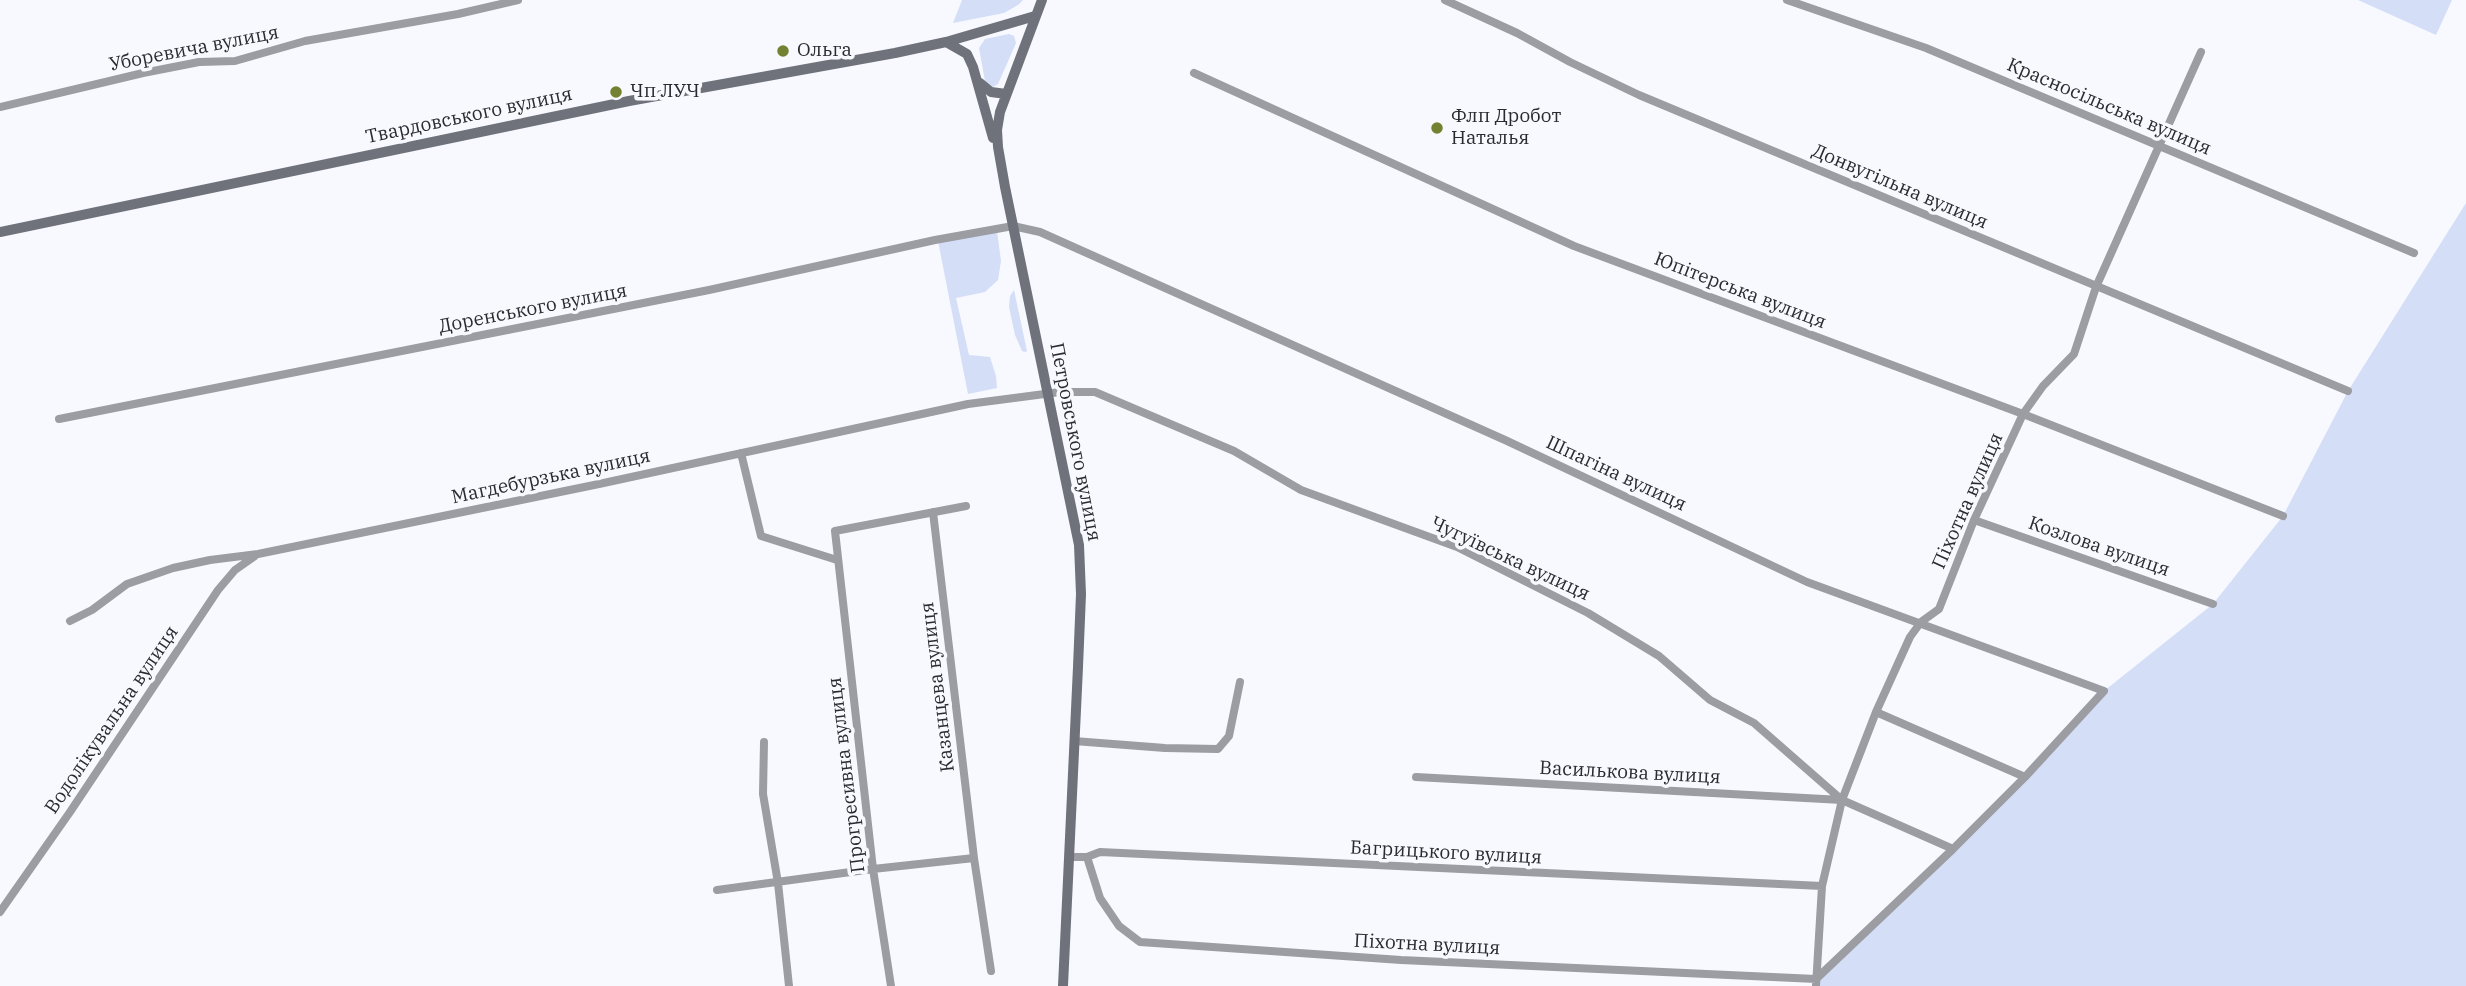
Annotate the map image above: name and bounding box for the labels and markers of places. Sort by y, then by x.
place label: Ольга [797,40,852,62]
marker: Ольга [775,43,791,59]
place label: Чп ЛУЧ [630,81,700,103]
marker: Чп ЛУЧ [608,84,624,100]
place label: Флп Дробот Наталья [1451,106,1561,150]
marker: Флп Дробот Наталья [1429,120,1445,136]

